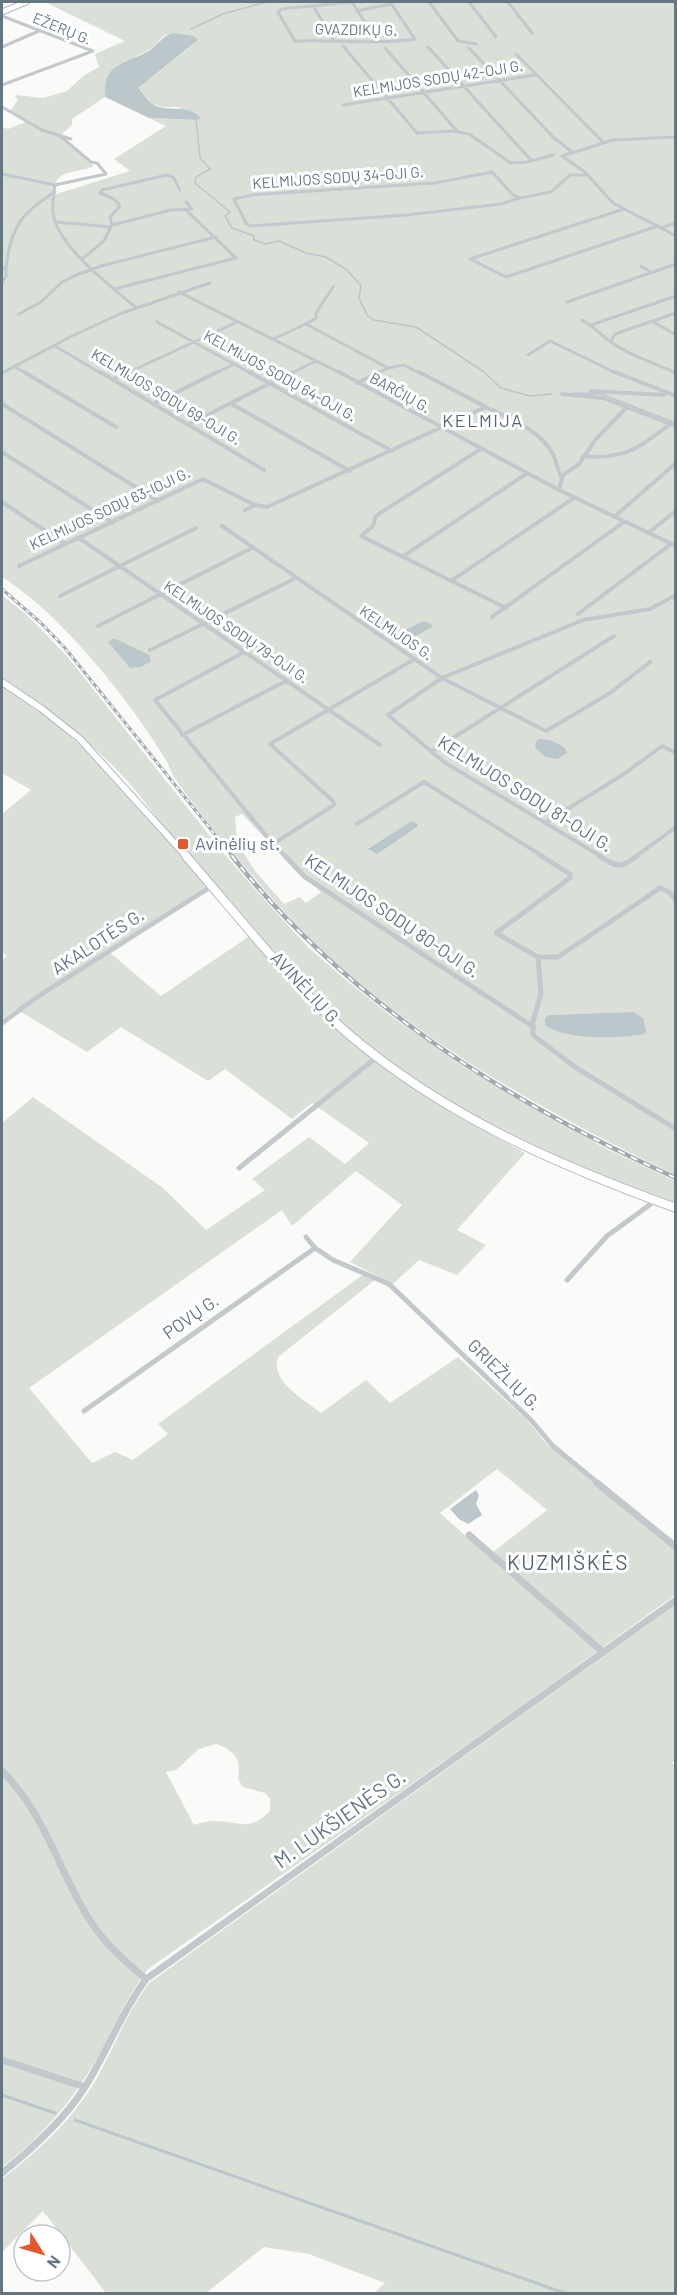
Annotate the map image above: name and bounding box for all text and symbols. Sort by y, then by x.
street label: EŽERŲ G. [30,8,94,48]
street label: GVAZDIKŲ G. [315,19,397,39]
street label: KELMIJOS SODŲ 42-OJI G. [352,56,524,100]
street label: KELMIJOS SODŲ 34-OJI G. [252,162,424,192]
street label: KELMIJOS SODŲ 64-OJI G. [201,326,360,425]
street label: KELMIJOS SODŲ 69-OJI G. [89,344,244,448]
street label: BARČIŲ G. [367,368,434,416]
district label: KELMIJA [442,409,524,431]
street label: KELMIJOS SODŲ 63-IOJI G. [27,463,193,553]
street label: KELMIJOS SODŲ 79-OJI G. [161,576,312,686]
street label: KELMIJOS G. [357,601,437,663]
street label: KELMIJOS SODŲ 81-OJI G. [434,730,617,856]
place label: Avinėlių st. [195,832,280,854]
marker: Avinėlių st. [176,837,190,851]
street label: KELMIJOS SODŲ 80-OJI G. [301,848,484,982]
street label: AKALOTĖS G. [47,903,148,979]
street label: AVINĖLIŲ G. [267,946,347,1030]
street label: POVŲ G. [158,1289,223,1343]
street label: GRIEŽLIŲ G. [463,1334,546,1415]
district label: KUZMIŠKĖS [507,1549,629,1574]
street label: M. LUKŠIENĖS G. [268,1763,410,1873]
north arrow [12,2223,72,2283]
text: N [44,2252,65,2272]

